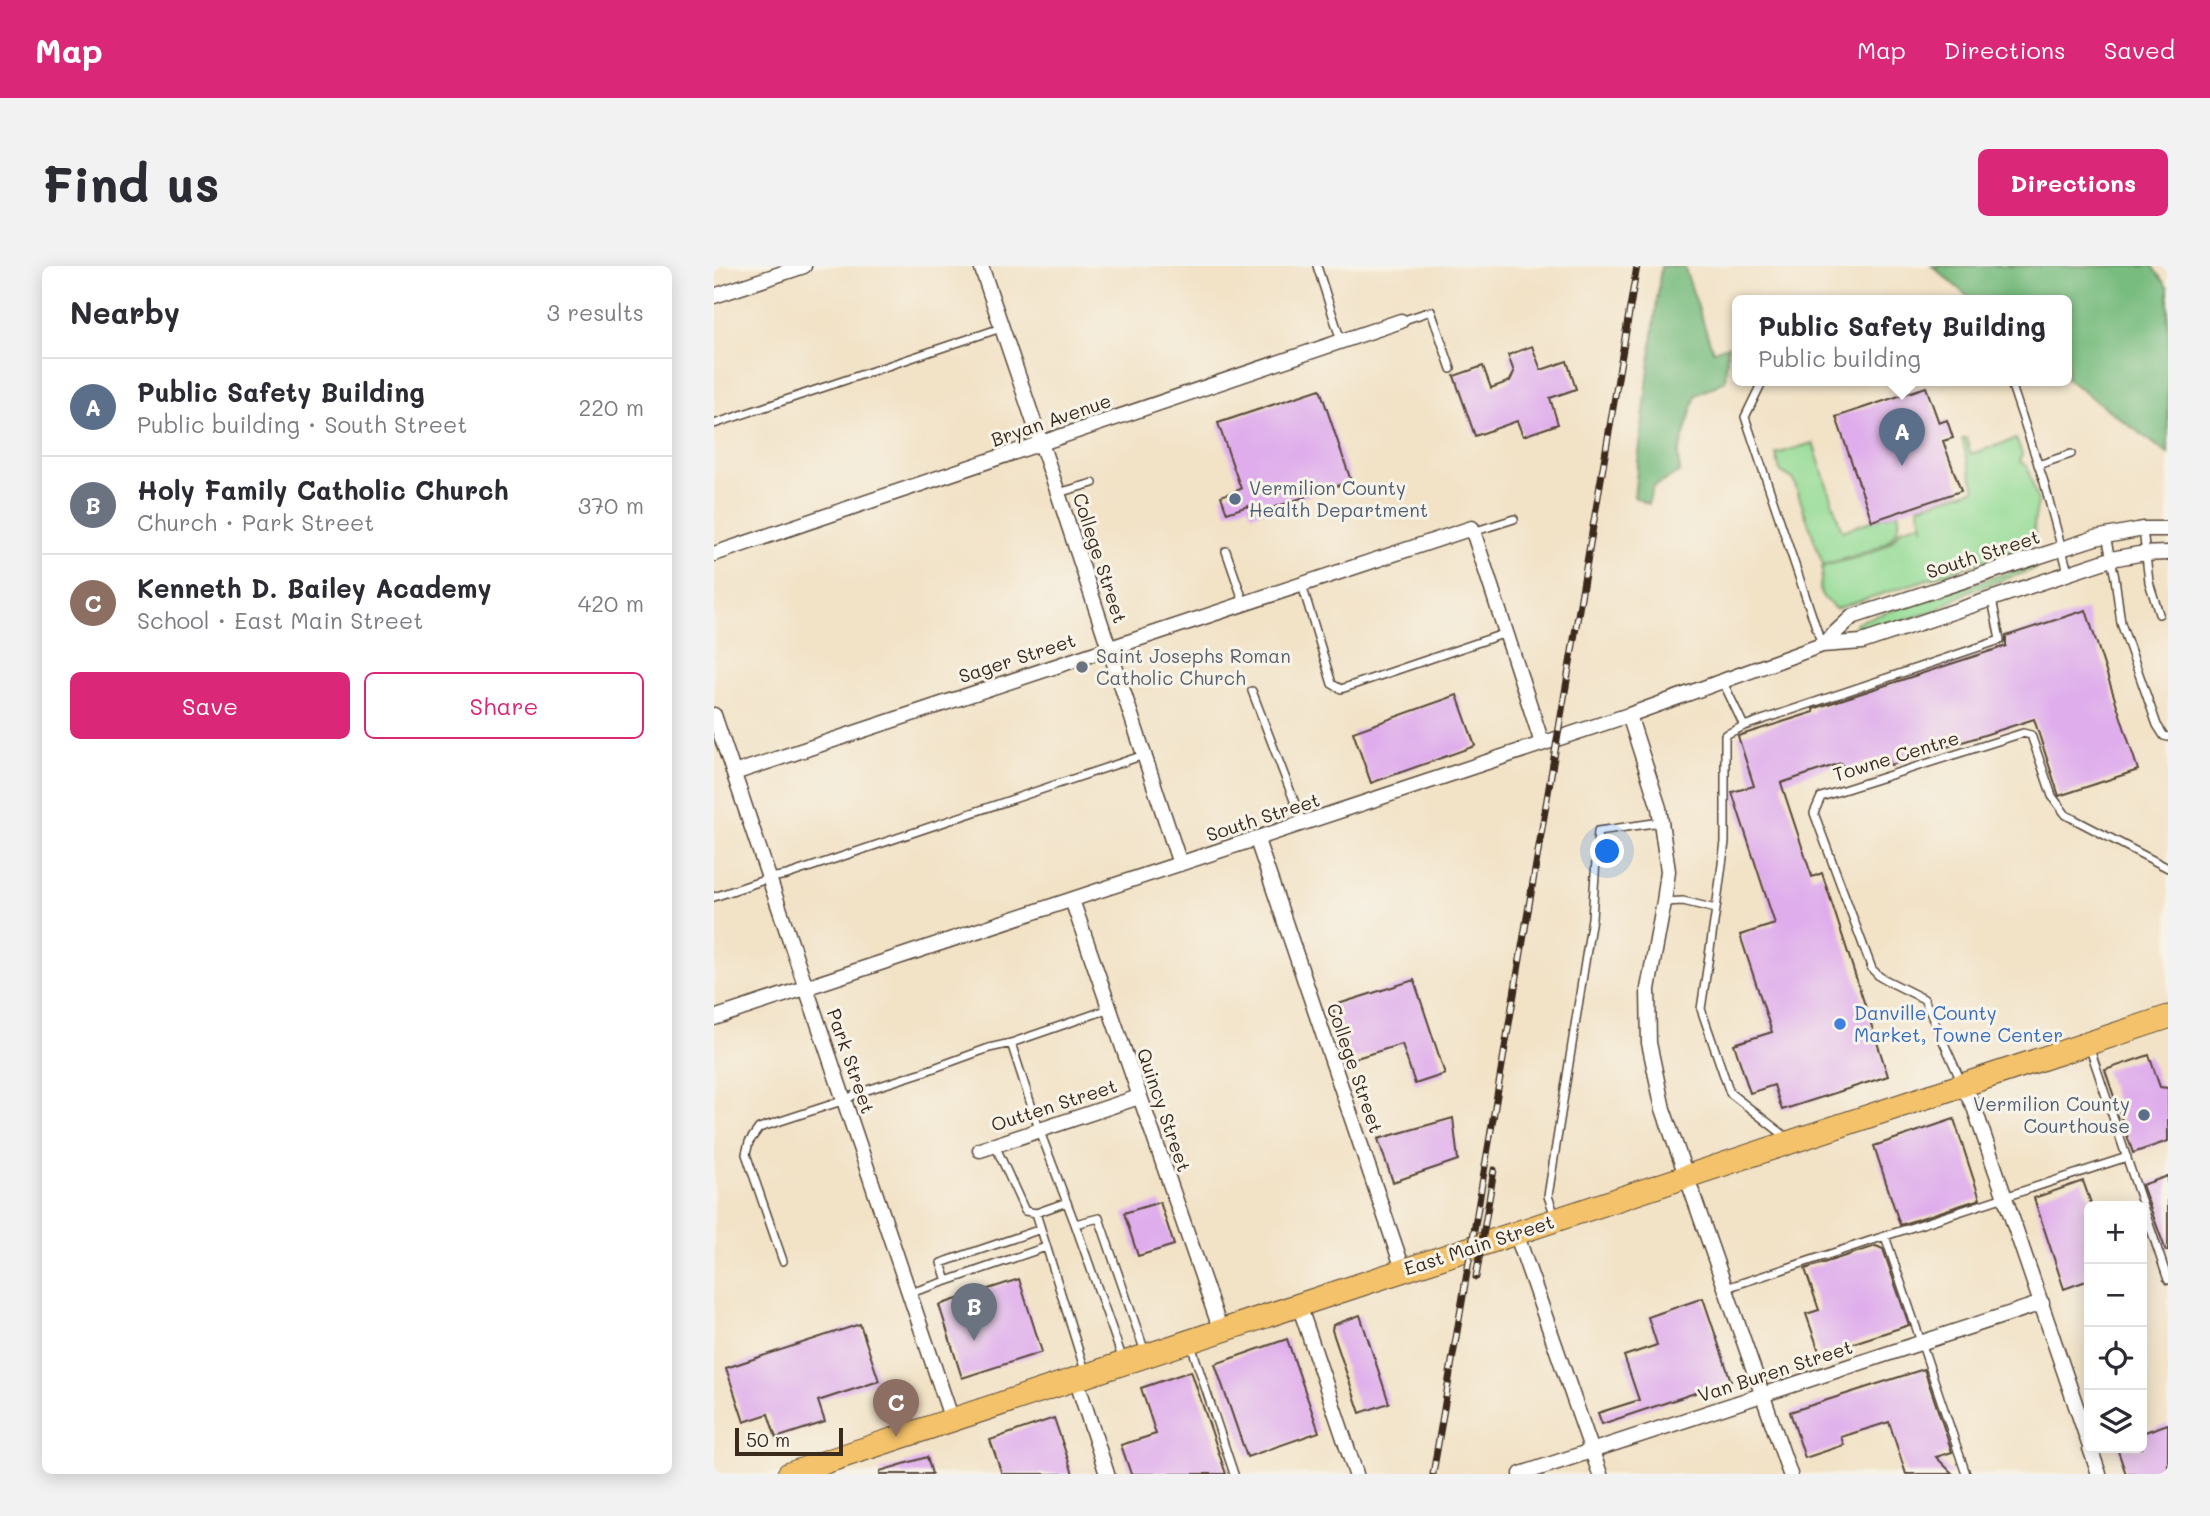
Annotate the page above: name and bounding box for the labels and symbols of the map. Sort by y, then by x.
street label: Bryan Avenue [987,387,1114,452]
pin: A [1879,408,1925,466]
place label: Vermilion County Health Department [1249,475,1428,522]
street label: College Street [1068,490,1133,626]
marker: Vermilion County Health Department [1227,491,1243,507]
street label: South Street [1923,523,2043,584]
street label: Sager Street [955,627,1078,688]
place label: Saint Josephs Roman Catholic Church [1096,643,1291,690]
marker: Saint Josephs Roman Catholic Church [1074,659,1090,675]
street label: Towne Centre [1830,724,1962,787]
street label: South Street [1203,786,1323,847]
your location [1590,834,1624,868]
street label: College Street [1322,1000,1389,1136]
place label: Danville County Market, Towne Center [1854,1000,2063,1047]
street label: Park Street [822,1005,881,1117]
marker: Danville County Market, Towne Center [1832,1016,1848,1032]
street label: Quincy Street [1132,1045,1197,1175]
street label: Outten Street [988,1072,1120,1137]
place label: Vermilion County Courthouse [1973,1091,2130,1138]
marker: Vermilion County Courthouse [2136,1107,2152,1123]
street label: East Main Street [1401,1208,1557,1281]
pin: B [951,1283,997,1341]
street label: Van Buren Street [1694,1334,1855,1407]
pin: C [873,1379,919,1437]
scale bar [735,1425,844,1457]

